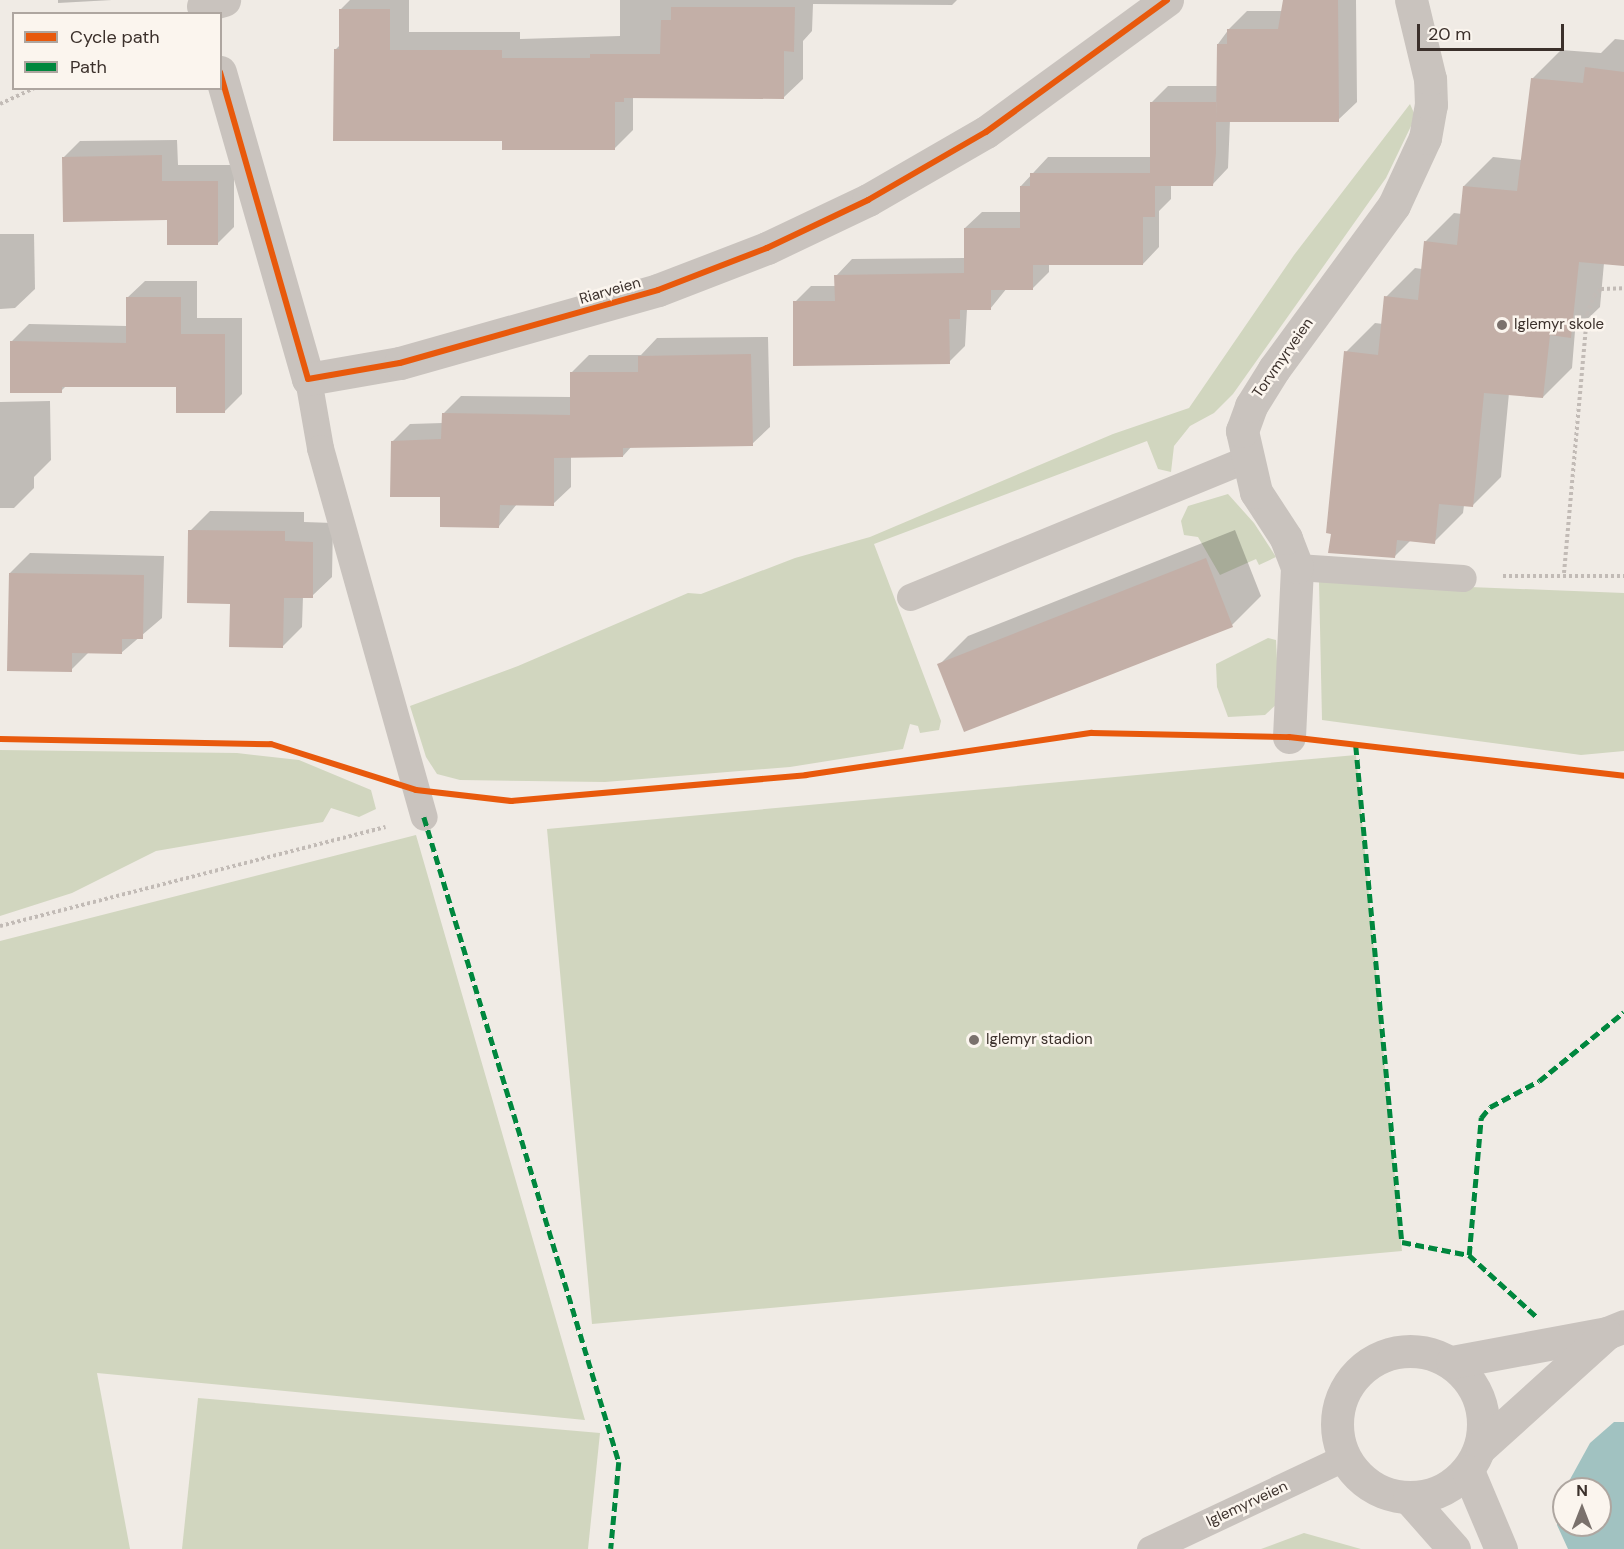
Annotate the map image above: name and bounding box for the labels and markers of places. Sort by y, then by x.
place label: Iglemyr skole [1514,316,1604,334]
marker: Iglemyr skole [1495,318,1509,332]
place label: Iglemyr stadion [986,1031,1093,1049]
marker: Iglemyr stadion [967,1033,981,1047]

